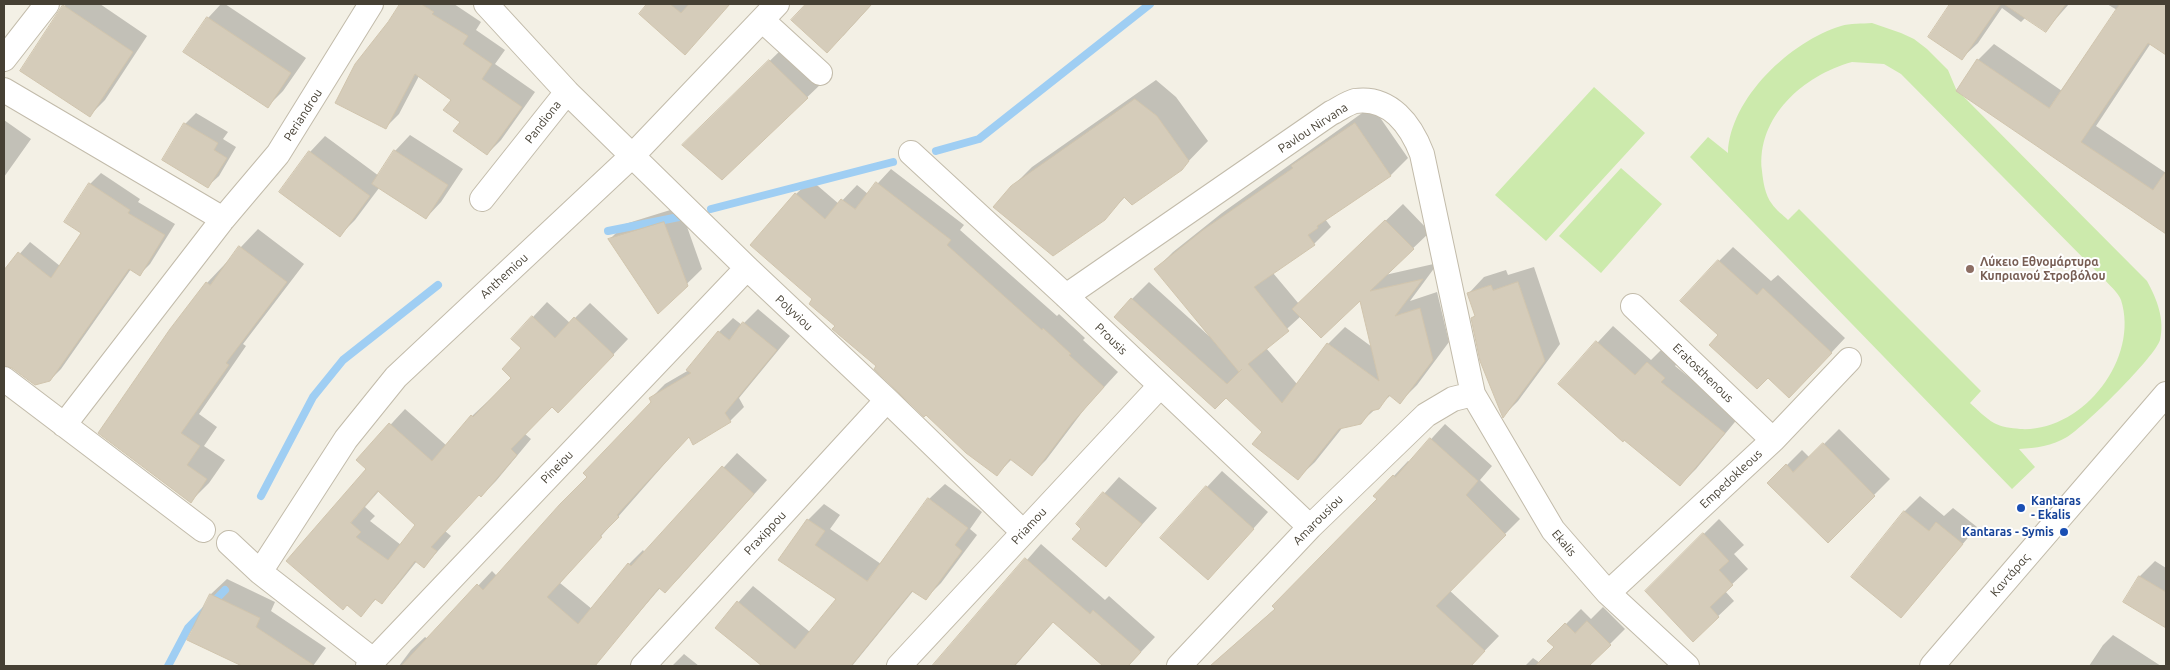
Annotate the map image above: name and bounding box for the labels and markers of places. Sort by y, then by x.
place label: Λύκειο Εθνομάρτυρα Κυπριανού Στροβόλου [1980,255,2106,283]
marker: Λύκειο Εθνομάρτυρα Κυπριανού Στροβόλου [1964,263,1976,275]
place label: Kantaras - Ekalis [2031,494,2081,522]
marker: Kantaras - Ekalis [2015,502,2027,514]
place label: Kantaras - Symis [1962,525,2054,539]
marker: Kantaras - Symis [2058,526,2070,538]

